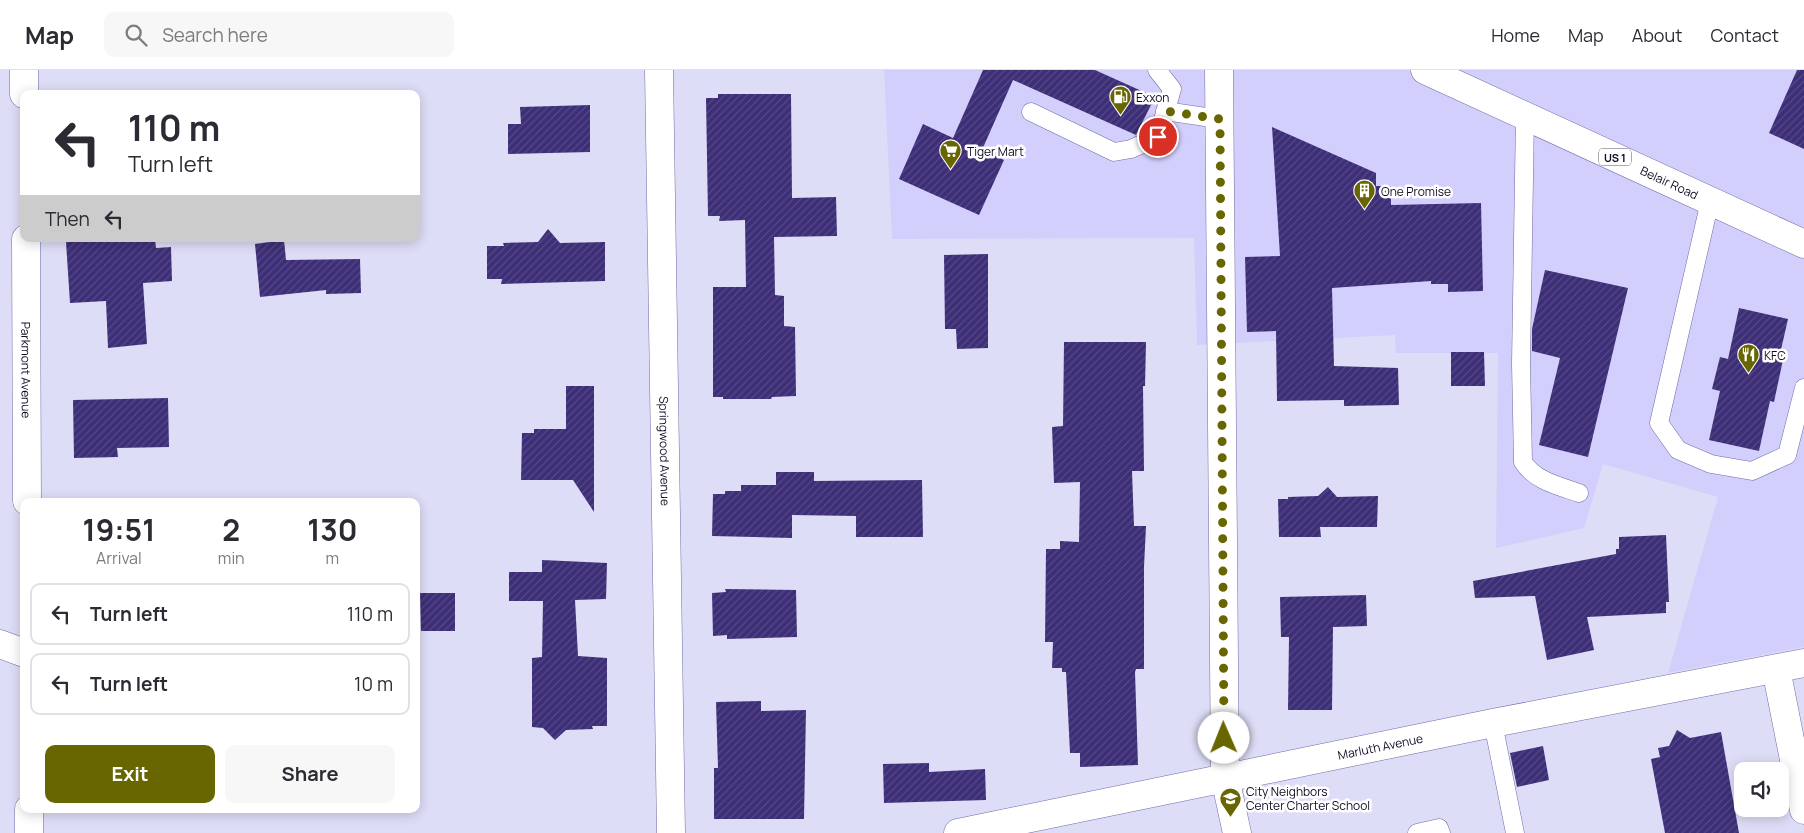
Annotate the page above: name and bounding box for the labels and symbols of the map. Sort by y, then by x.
fuel station icon: Exxon [1108,85,1132,116]
place label: Exxon [1136,89,1169,106]
pin [1137,116,1179,158]
supermarket icon: Tiger Mart [939,139,963,170]
place label: Tiger Mart [967,143,1024,160]
road number: US 1 [1599,148,1631,165]
street label: Belair Road [1638,162,1701,203]
building icon: One Promise [1353,179,1377,210]
place label: One Promise [1381,183,1451,200]
street label: Parkmont Avenue [18,322,35,418]
restaurant icon: KFC [1736,343,1760,374]
place label: KFC [1764,347,1786,364]
street label: Springwood Avenue [656,396,674,506]
position arrow [1197,711,1249,763]
street label: Marluth Avenue [1336,729,1424,763]
place label: City Neighbors Center Charter School [1246,783,1370,814]
school or university icon: City Neighbors Center Charter School [1218,786,1242,817]

